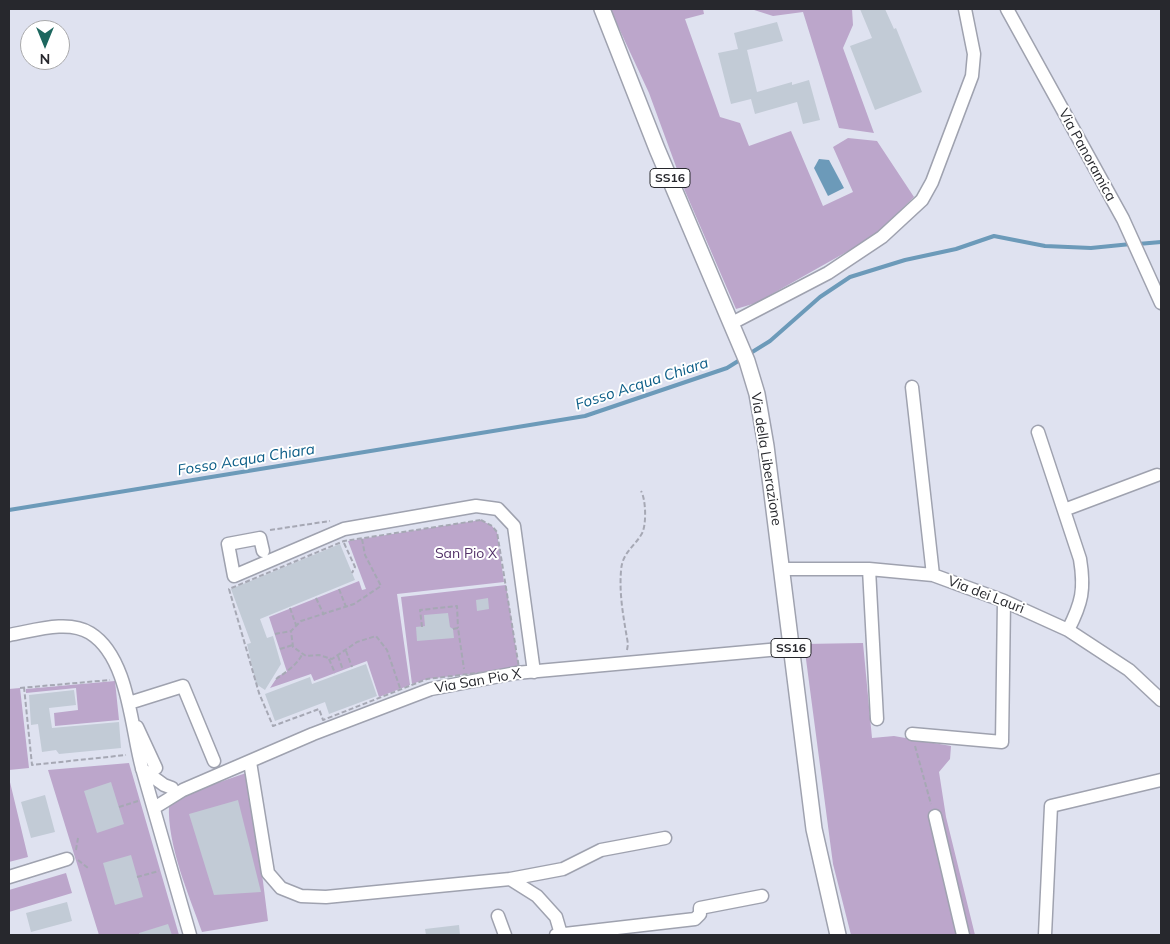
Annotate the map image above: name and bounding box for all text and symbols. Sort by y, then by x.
north arrow [20,20,70,70]
text: N [40,50,50,68]
street label: Via Panoramica [1055,106,1119,204]
road number: SS16 [650,168,690,188]
water label: Fosso Acqua Chiara [573,354,711,414]
street label: Via della Liberazione [747,391,785,527]
water label: Fosso Acqua Chiara [176,440,316,480]
park label: San Pio X [435,546,497,562]
street label: Via dei Lauri [945,573,1027,617]
road number: SS16 [771,638,811,658]
street label: Via San Pio X [434,665,522,697]

